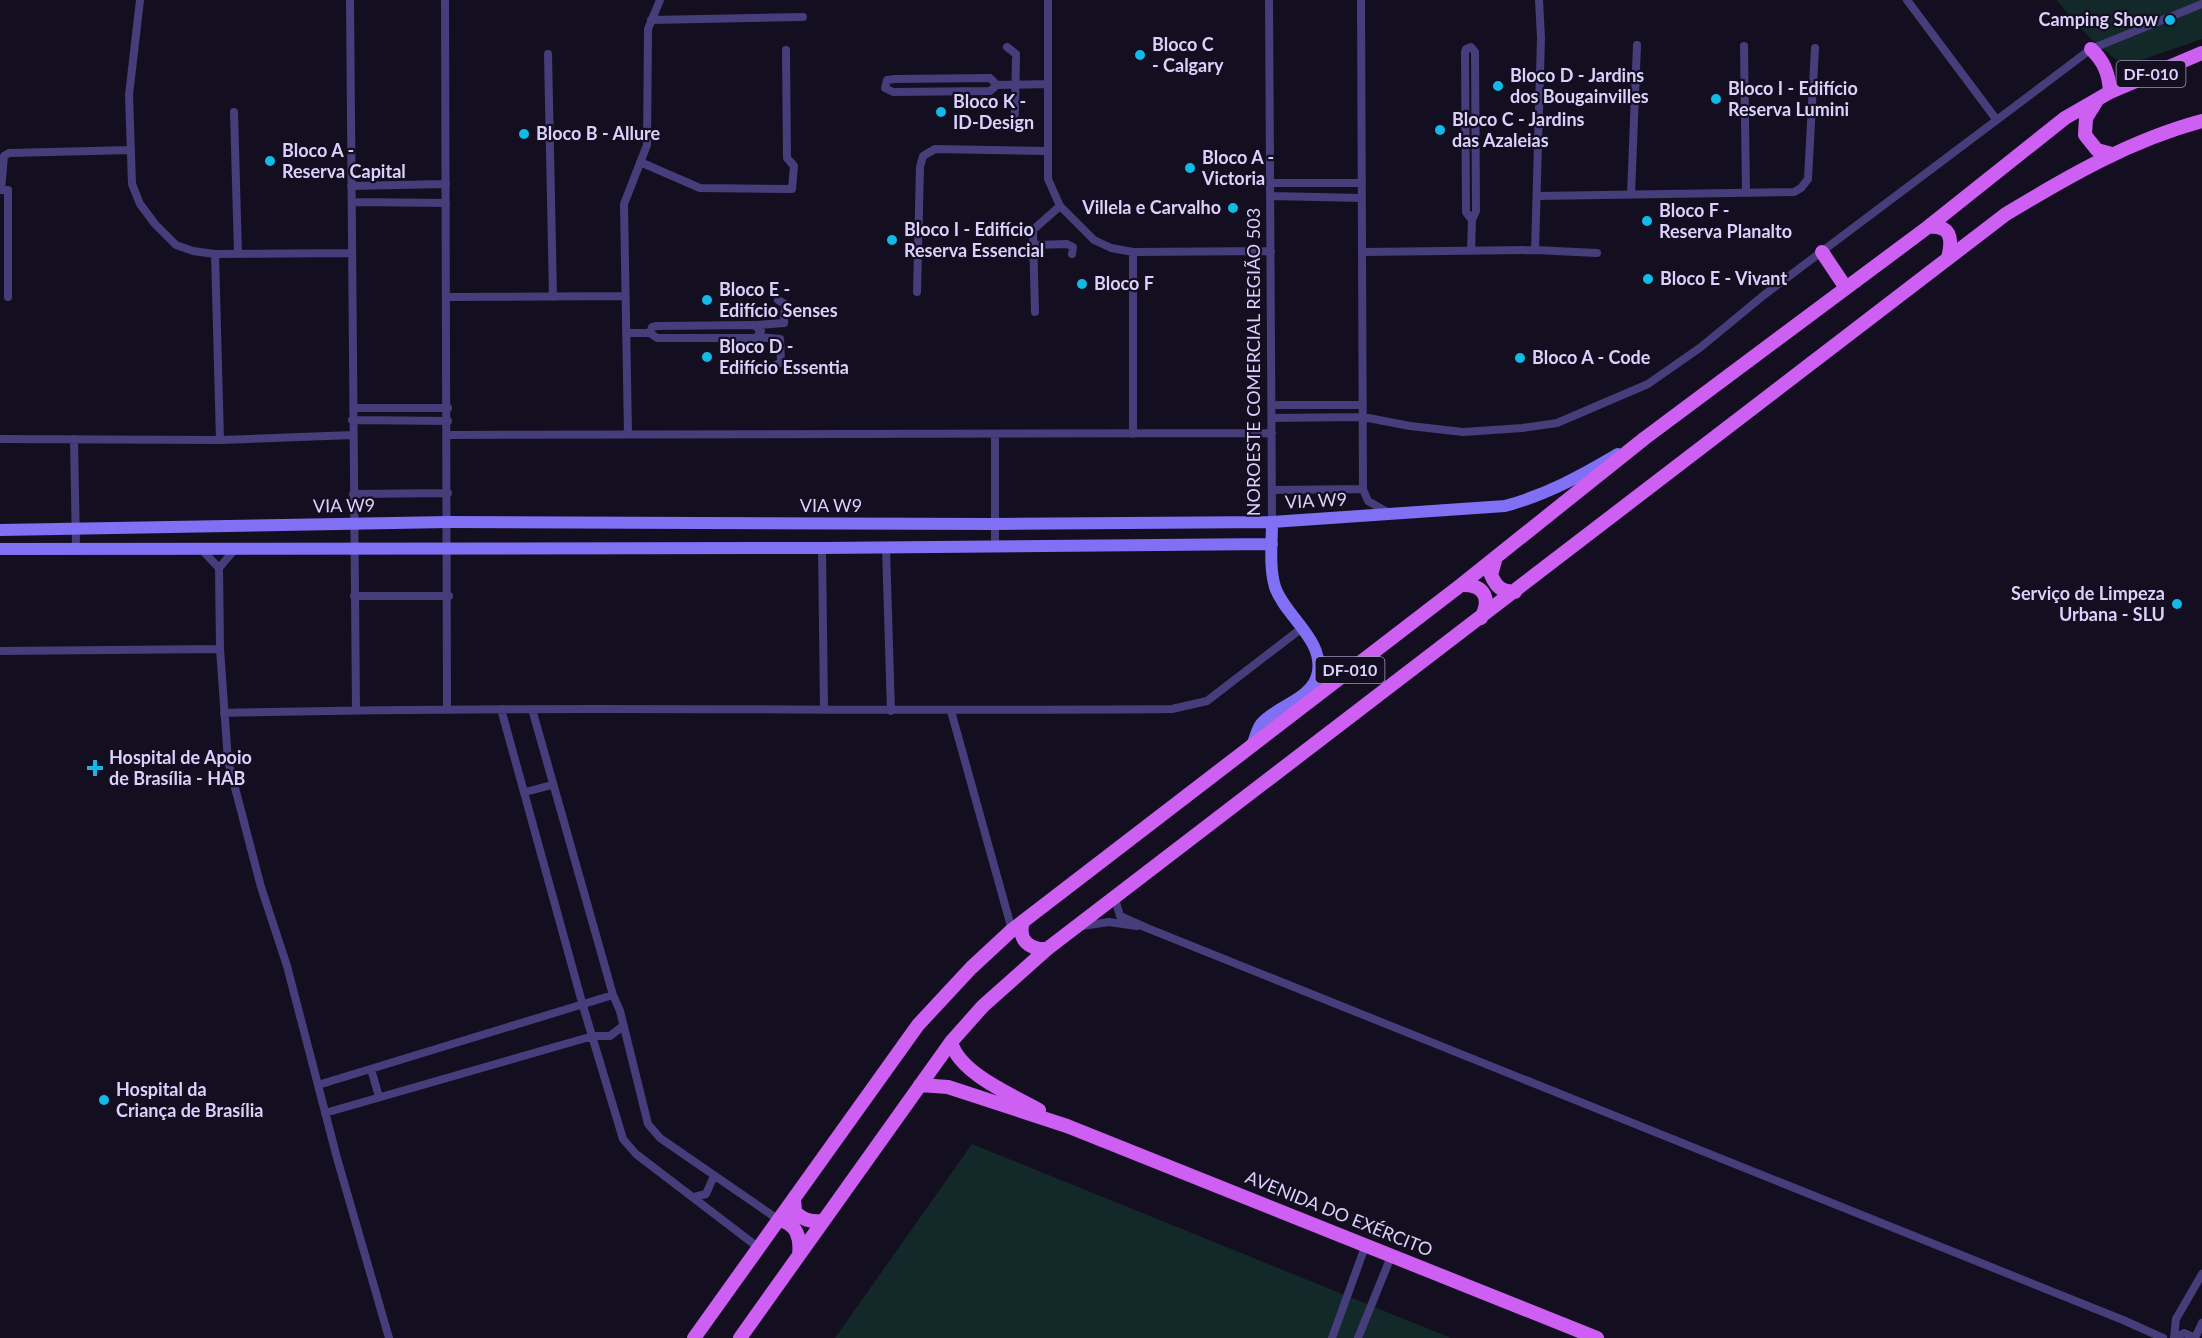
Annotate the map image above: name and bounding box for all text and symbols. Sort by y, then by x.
place label: Camping Show [2039,8,2159,30]
marker: Camping Show [2163,13,2177,27]
place label: Bloco C - Calgary [1152,33,1224,76]
marker: Bloco C - Calgary [1133,48,1147,62]
road number: DF-010 [2116,61,2186,87]
place label: Bloco D - Jardins dos Bougainvilles [1510,64,1649,107]
place label: Bloco I - Edifício Reserva Lumini [1728,77,1858,120]
marker: Bloco D - Jardins dos Bougainvilles [1491,79,1505,93]
place label: Bloco K - ID-Design [953,90,1034,133]
marker: Bloco I - Edifício Reserva Lumini [1709,92,1723,106]
marker: Bloco K - ID-Design [934,105,948,119]
place label: Bloco C - Jardins das Azaleias [1452,108,1585,151]
place label: Bloco B - Allure [536,122,660,144]
marker: Bloco C - Jardins das Azaleias [1433,123,1447,137]
marker: Bloco B - Allure [517,127,531,141]
place label: Bloco A - Reserva Capital [282,139,406,182]
place label: Bloco A - Victoria [1201,146,1274,189]
marker: Bloco A - Reserva Capital [263,154,277,168]
marker: Bloco A - Victoria [1183,161,1197,175]
place label: Villela e Carvalho [1081,196,1221,218]
place label: Bloco F - Reserva Planalto [1659,199,1792,242]
marker: Villela e Carvalho [1226,201,1240,215]
street label: NOROESTE COMERCIAL REGIÃO 503 [1242,208,1264,516]
marker: Bloco F - Reserva Planalto [1640,214,1654,228]
place label: Bloco I - Edifício Reserva Essencial [904,218,1044,261]
marker: Bloco I - Edifício Reserva Essencial [885,233,899,247]
place label: Bloco E - Vivant [1660,267,1787,289]
place label: Bloco F [1094,272,1154,294]
marker: Bloco E - Vivant [1641,272,1655,286]
marker: Bloco F [1075,277,1089,291]
place label: Bloco E - Edifício Senses [719,278,838,321]
marker: Bloco E - Edifício Senses [700,293,714,307]
place label: Bloco D - Edifício Essentia [719,335,849,378]
place label: Bloco A - Code [1532,346,1651,368]
marker: Bloco D - Edifício Essentia [700,350,714,364]
marker: Bloco A - Code [1513,351,1527,365]
street label: VIA W9 [1284,487,1348,513]
street label: VIA W9 [313,493,375,517]
street label: VIA W9 [800,494,862,516]
place label: Serviço de Limpeza Urbana - SLU [2011,582,2165,625]
marker: Serviço de Limpeza Urbana - SLU [2170,597,2184,611]
road number: DF-010 [1316,657,1384,683]
place label: Hospital de Apoio de Brasília - HAB [109,746,252,789]
marker: Hospital de Apoio de Brasília - HAB [86,759,104,777]
place label: Hospital da Criança de Brasília [116,1078,263,1121]
marker: Hospital da Criança de Brasília [97,1093,111,1107]
street label: AVENIDA DO EXÉRCITO [1243,1165,1436,1261]

